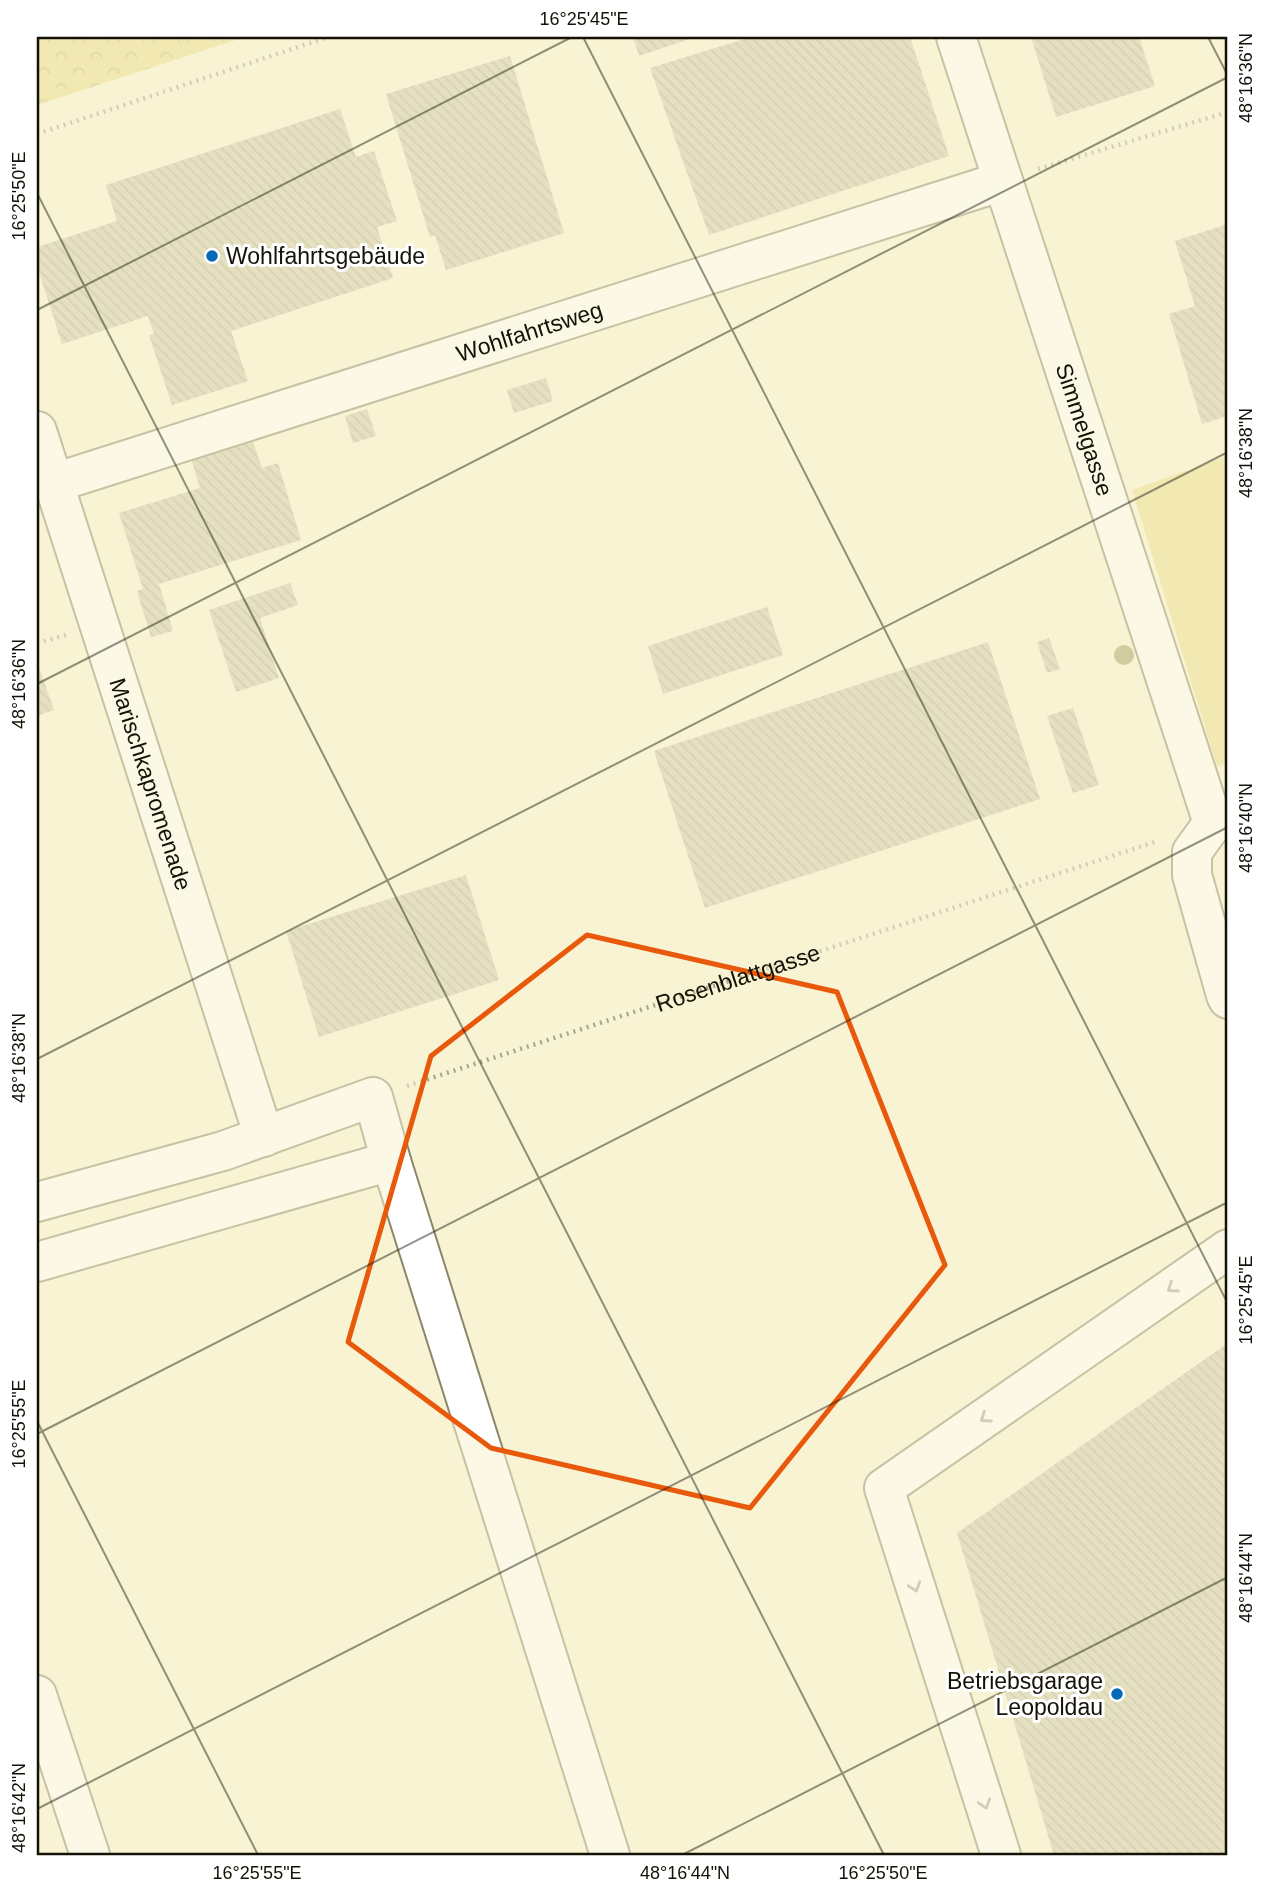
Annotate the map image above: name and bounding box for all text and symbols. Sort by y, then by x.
text: 16°25'45"E [539,9,629,29]
text: 48°16'36"N [1236,33,1256,123]
text: 16°25'50"E [9,151,29,241]
place label: Wohlfahrtsgebäude [226,243,425,269]
marker: Wohlfahrtsgebäude [204,248,220,264]
street label: Wohlfahrtsweg [453,296,606,367]
street label: Simmelgasse [1051,360,1118,499]
text: 48°16'38"N [1236,408,1256,498]
text: 48°16'36"N [9,639,29,729]
street label: Marischkapromenade [104,675,197,894]
text: 48°16'40"N [1236,783,1256,873]
street label: Rosenblattgasse [652,939,823,1017]
text: 48°16'38"N [9,1013,29,1103]
text: 16°25'45"E [1236,1255,1256,1345]
one-way arrow [1167,1280,1180,1292]
text: 16°25'55"E [9,1379,29,1469]
one-way arrow [980,1410,993,1422]
text: 48°16'44"N [1236,1533,1256,1623]
one-way arrow [907,1581,922,1593]
place label: Betriebsgarage Leopoldau [947,1668,1103,1720]
marker: Betriebsgarage Leopoldau [1109,1686,1125,1702]
text: 48°16'42"N [9,1763,29,1853]
one-way arrow [977,1797,991,1809]
text: 16°25'55"E [212,1863,302,1883]
text: 48°16'44"N [640,1863,730,1883]
text: 16°25'50"E [838,1863,928,1883]

